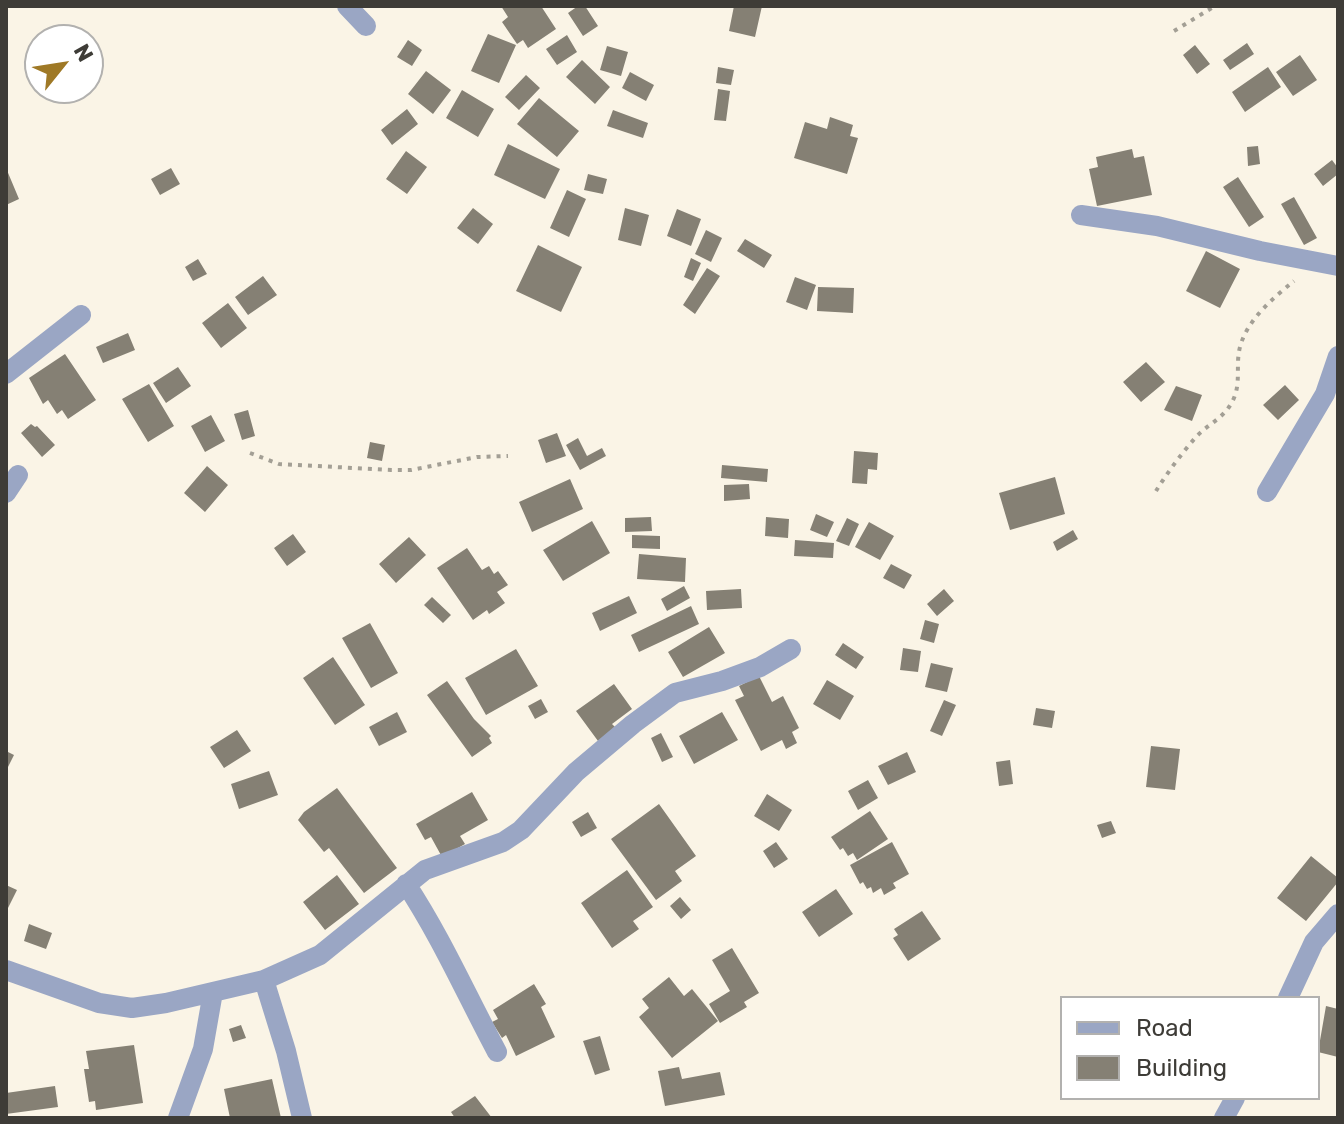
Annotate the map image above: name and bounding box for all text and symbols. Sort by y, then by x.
north arrow [24,24,104,104]
text: N [68,39,99,66]
legend [1060,996,1320,1100]
text: Road [1136,1014,1193,1042]
text: Building [1136,1054,1227,1082]

